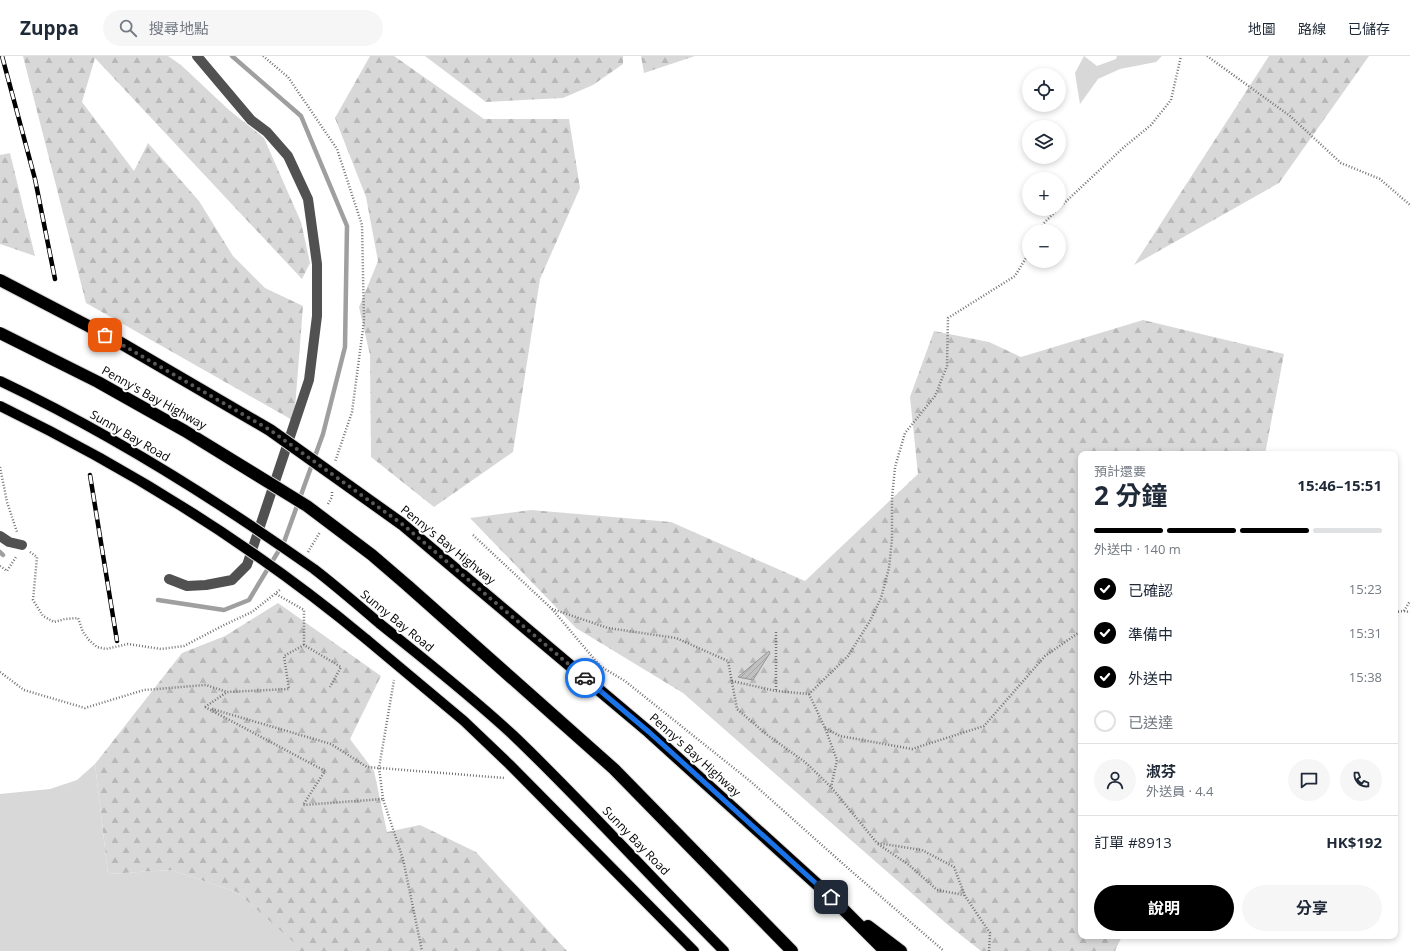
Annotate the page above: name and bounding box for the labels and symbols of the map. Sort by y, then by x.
pin [88,318,122,352]
street label: Penny's Bay Highway [99,362,211,434]
street label: Sunny Bay Road [87,406,173,465]
street label: Penny's Bay Highway [397,501,500,589]
street label: Sunny Bay Road [357,586,438,656]
courier [565,658,605,698]
street label: Penny's Bay Highway [646,709,745,801]
street label: Sunny Bay Road [599,802,674,879]
pin [814,880,848,914]

